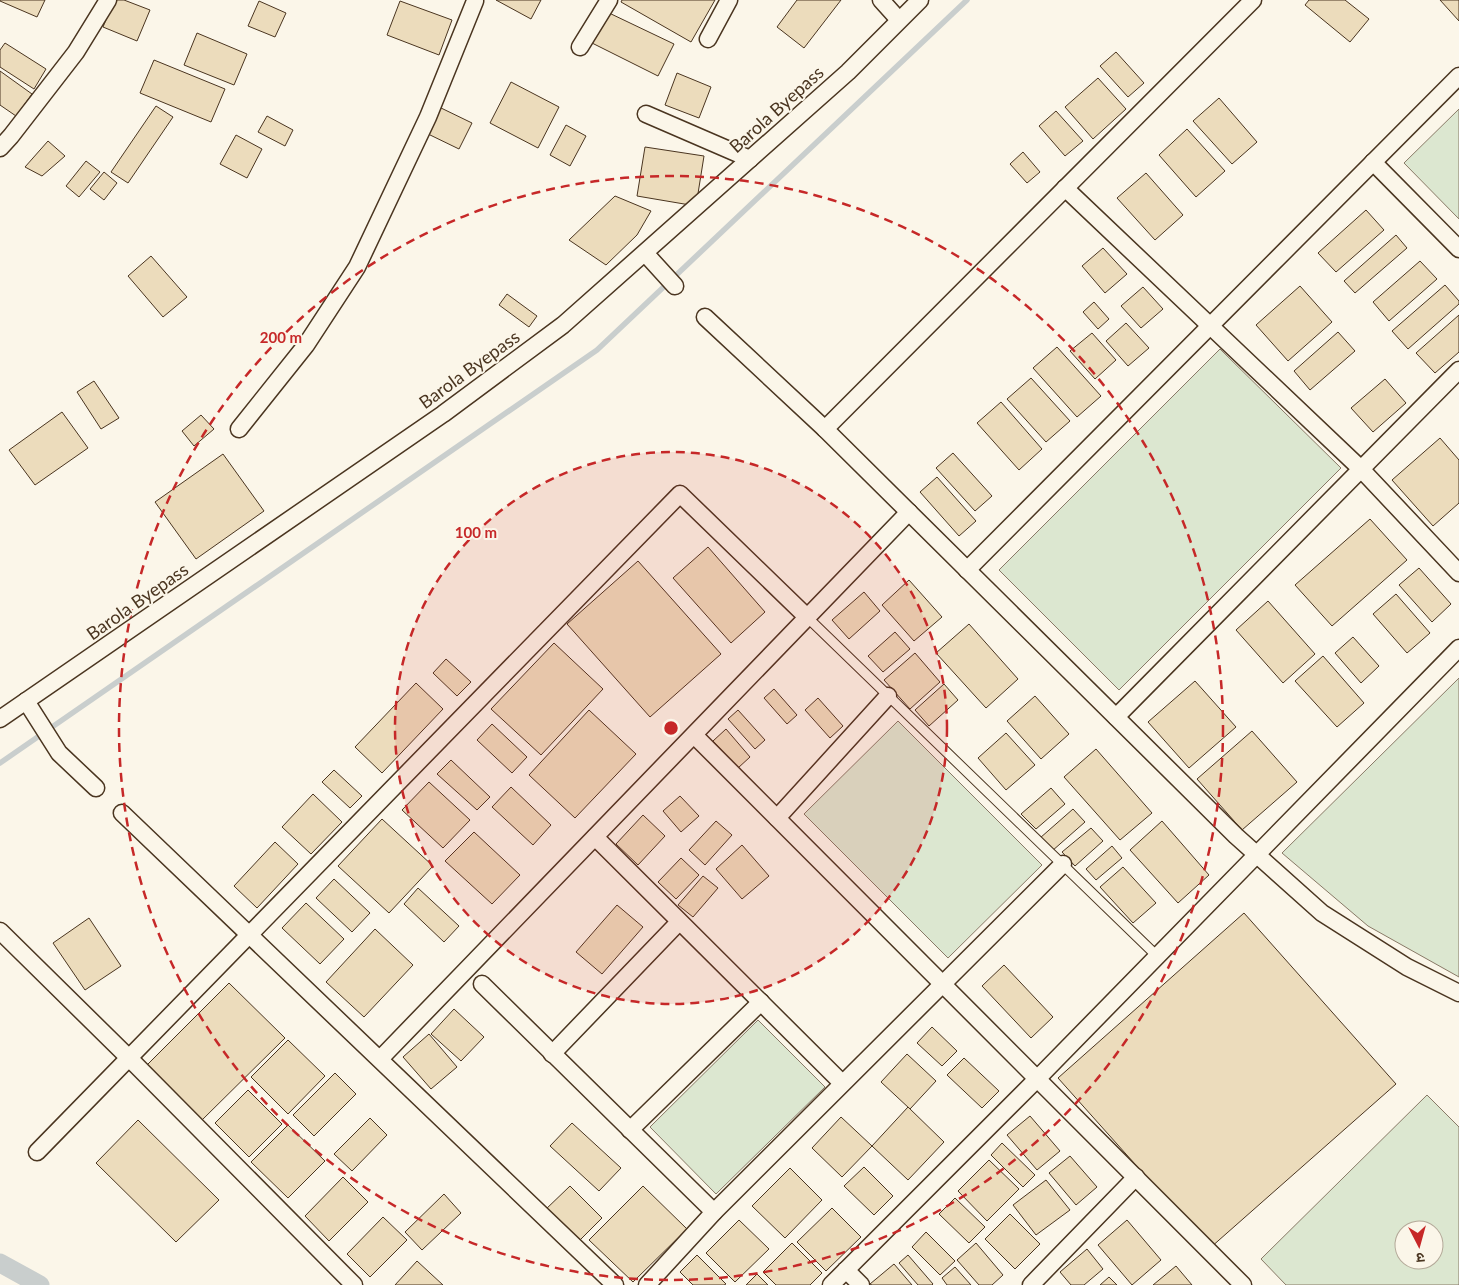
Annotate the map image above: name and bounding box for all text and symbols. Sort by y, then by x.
street label: Barola Byepass [724,61,828,157]
street label: Barola Byepass [414,325,524,413]
text: 200 m [260,328,302,346]
text: 100 m [455,523,497,541]
street label: Barola Byepass [82,558,192,644]
centre of rings [662,719,680,737]
north arrow [1394,1220,1444,1270]
text: उ [1415,1250,1425,1267]

